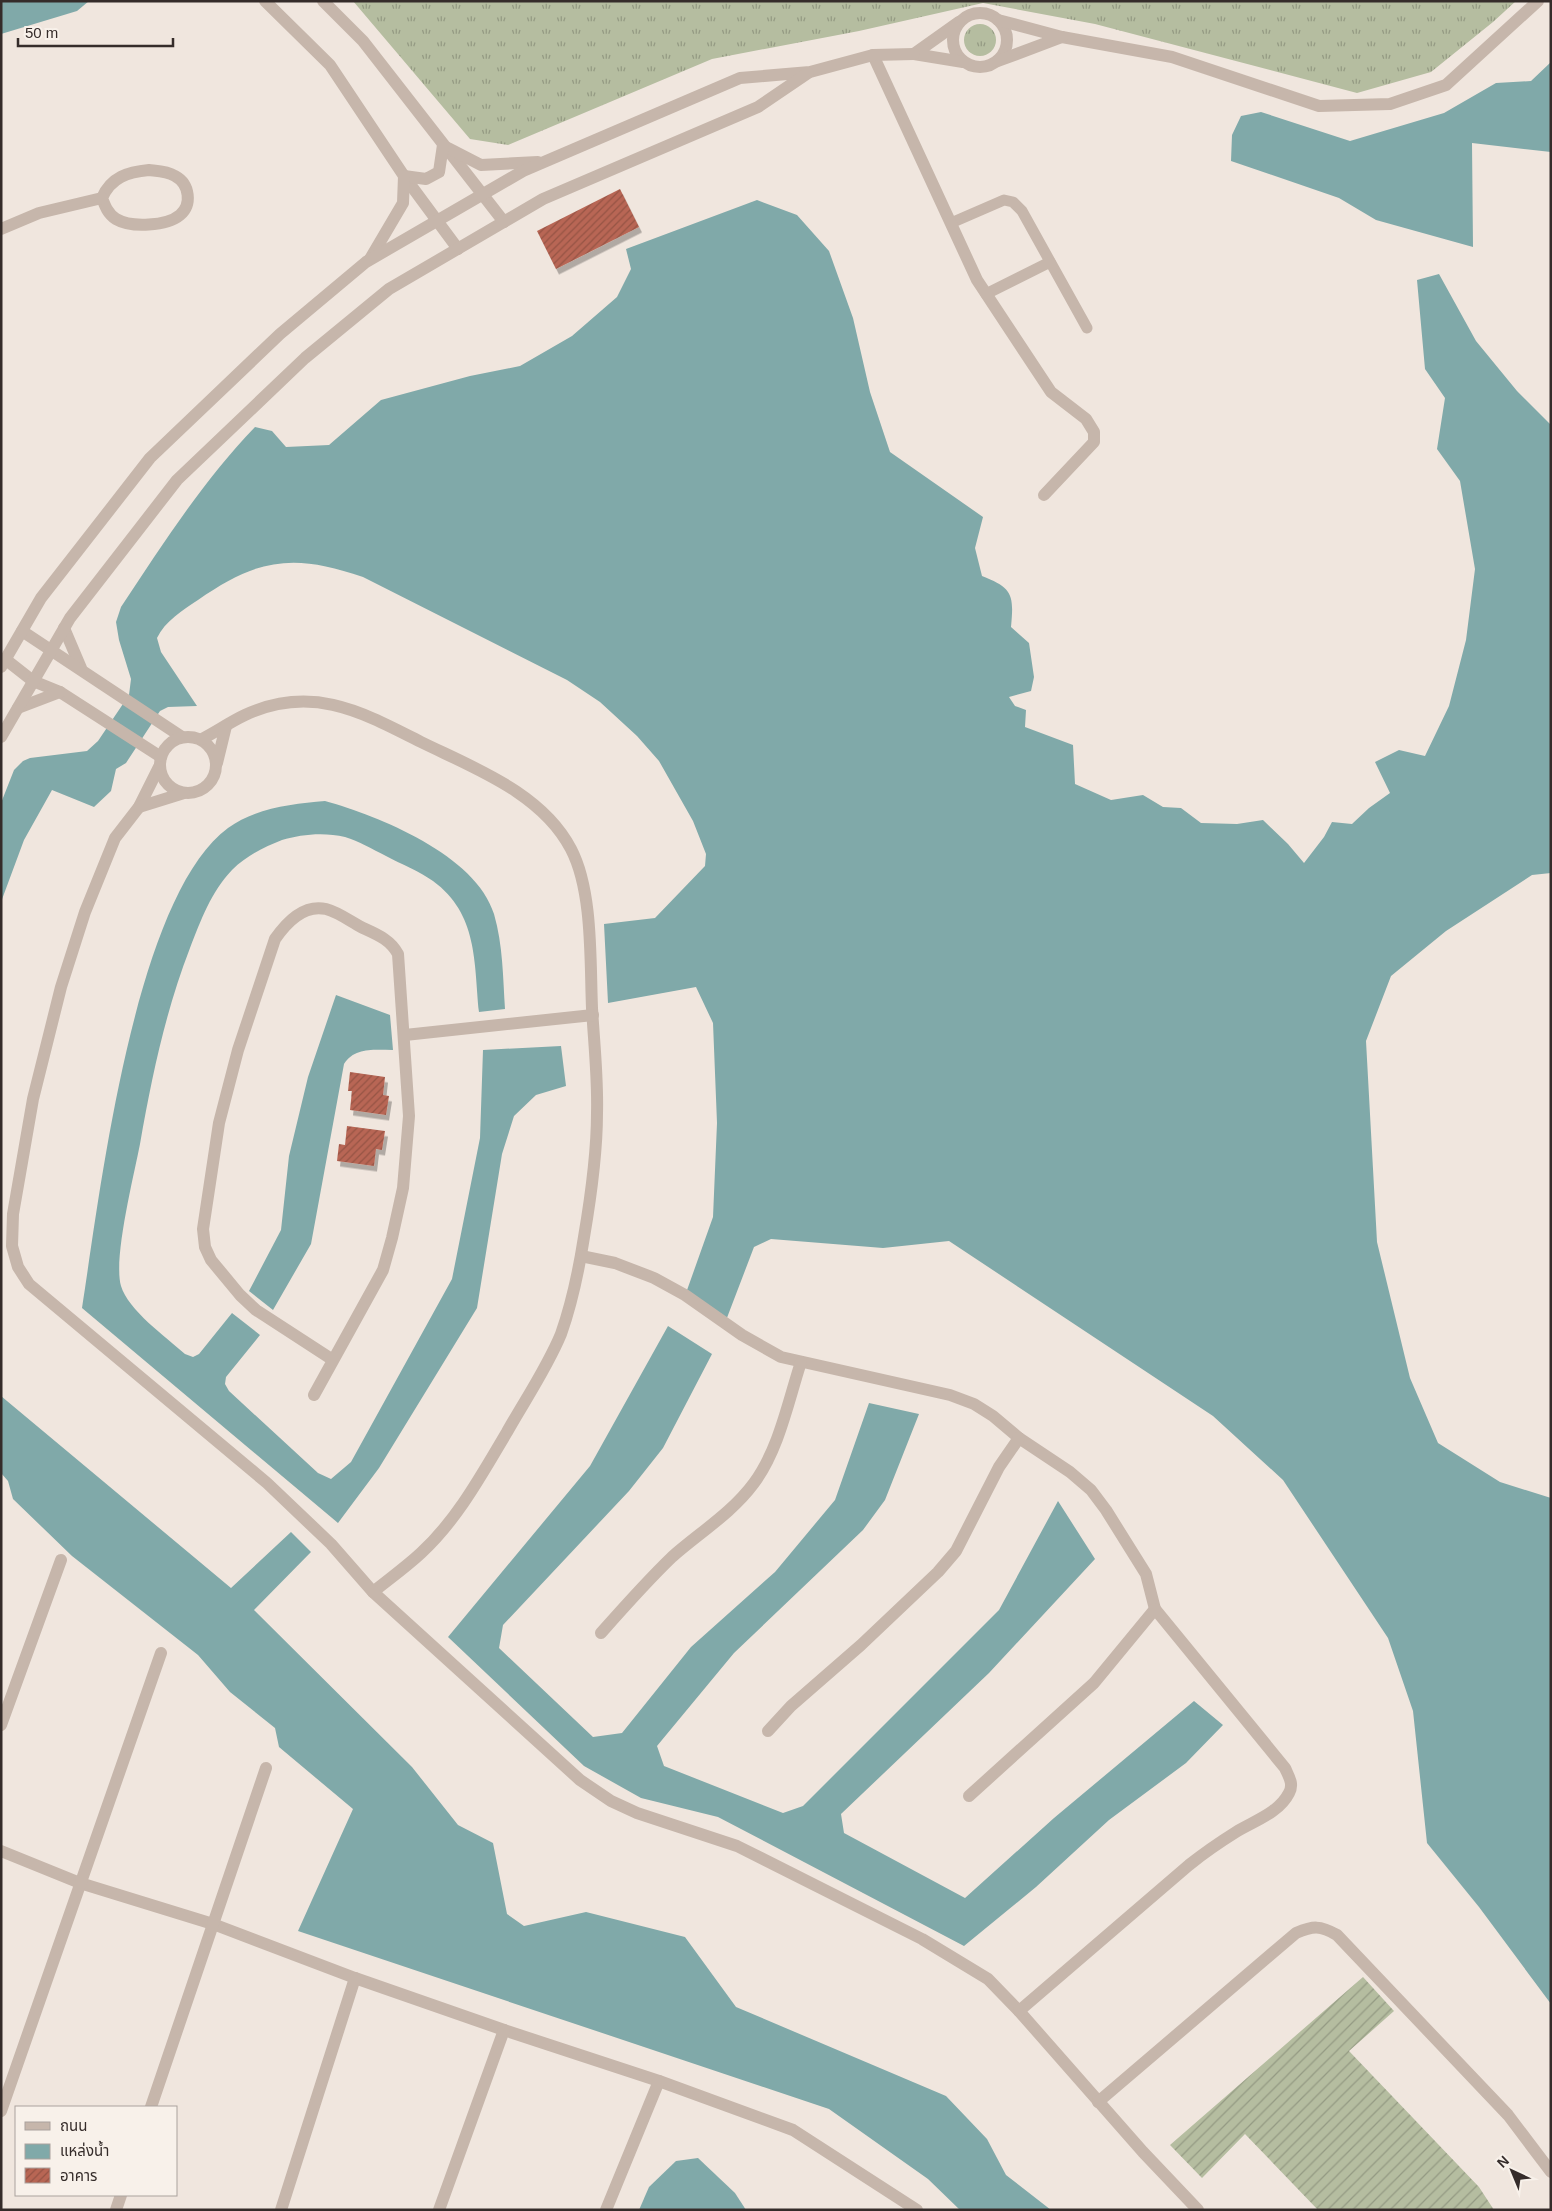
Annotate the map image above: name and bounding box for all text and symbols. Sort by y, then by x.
scale bar [18,15,172,47]
text: 50 m [25,24,58,41]
legend [15,2106,178,2196]
text: ถนน [60,2117,87,2134]
text: แหล่งน้ำ [60,2140,109,2159]
north arrow [1487,2146,1537,2196]
text: N [1494,2152,1512,2171]
text: อาคาร [60,2167,97,2184]

